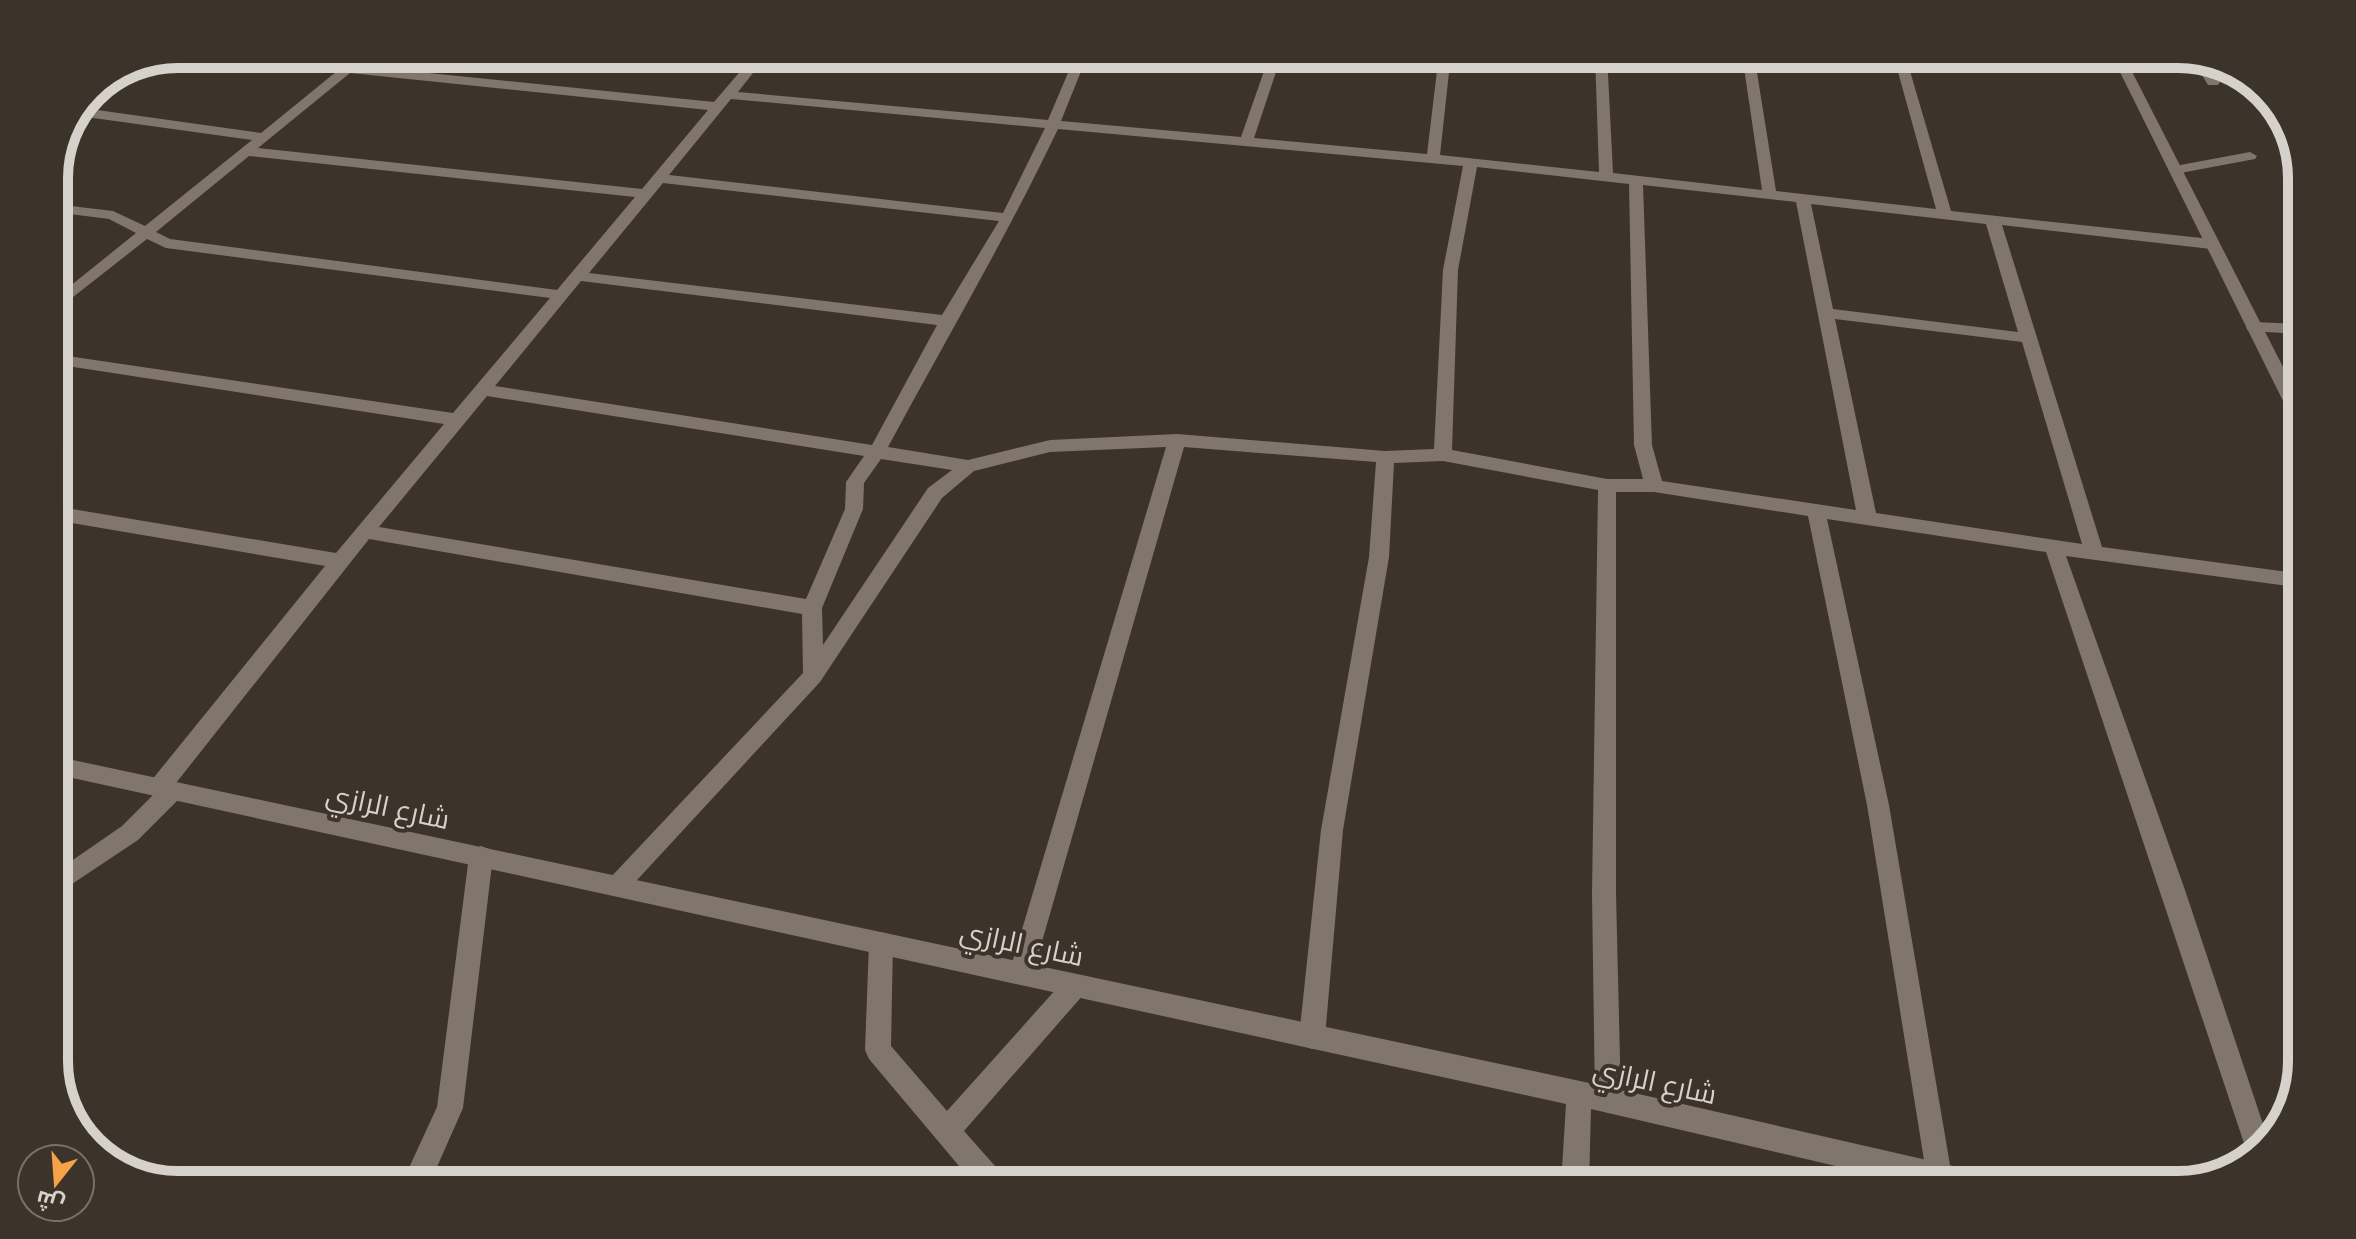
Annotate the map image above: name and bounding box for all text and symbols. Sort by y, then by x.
street label: شارع الرازي [322,776,453,841]
street label: شارع الرازي [956,913,1087,978]
street label: شارع الرازي [1589,1051,1720,1116]
north arrow [16,1143,96,1223]
text: ش [33,1185,68,1220]

